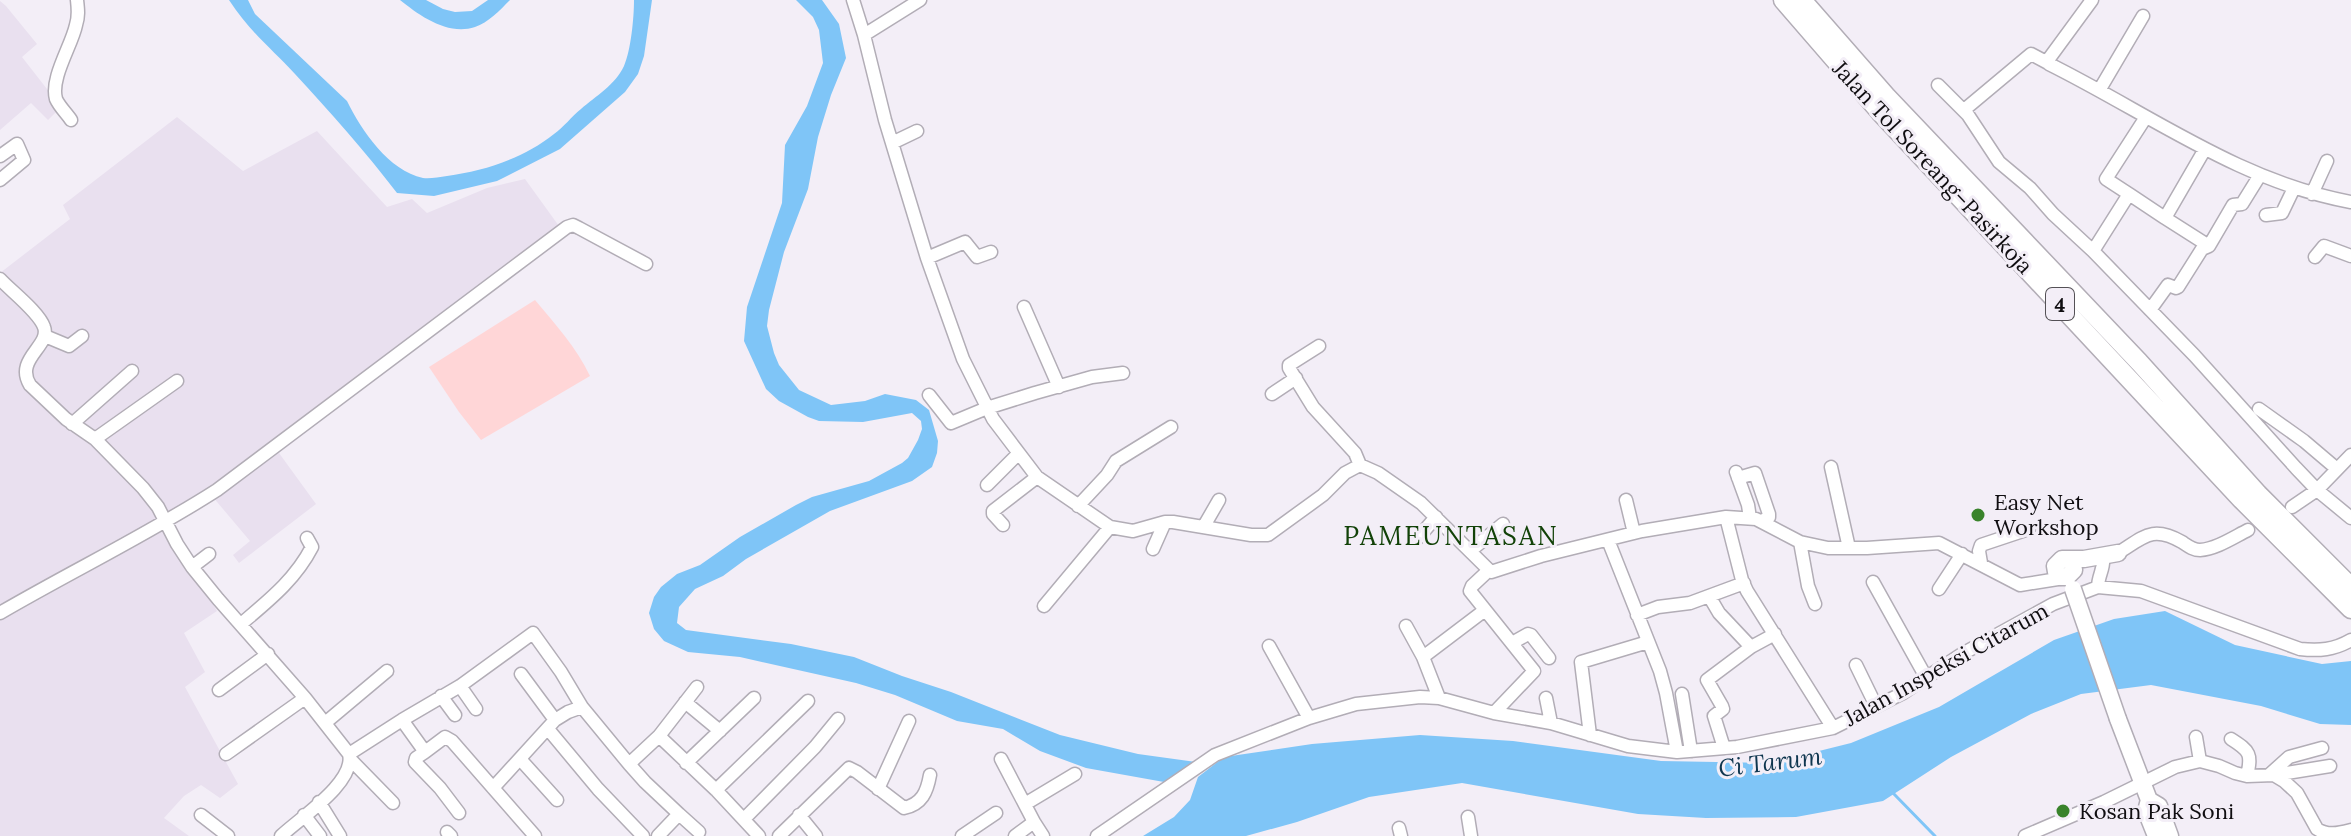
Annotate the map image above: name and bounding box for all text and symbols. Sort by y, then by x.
street label: Jalan Tol Soreang–Pasirkoja [1826,54,2039,279]
road number: 4 [2046,288,2074,320]
place label: Easy Net Workshop [1994,488,2099,541]
marker: Easy Net Workshop [1969,506,1987,524]
district label: PAMEUNTASAN [1343,519,1559,552]
street label: Jalan Inspeksi Citarum [1838,596,2053,732]
water label: Ci Tarum [1717,740,1823,784]
place label: Kosan Pak Soni [2079,797,2234,825]
marker: Kosan Pak Soni [2054,802,2072,820]

